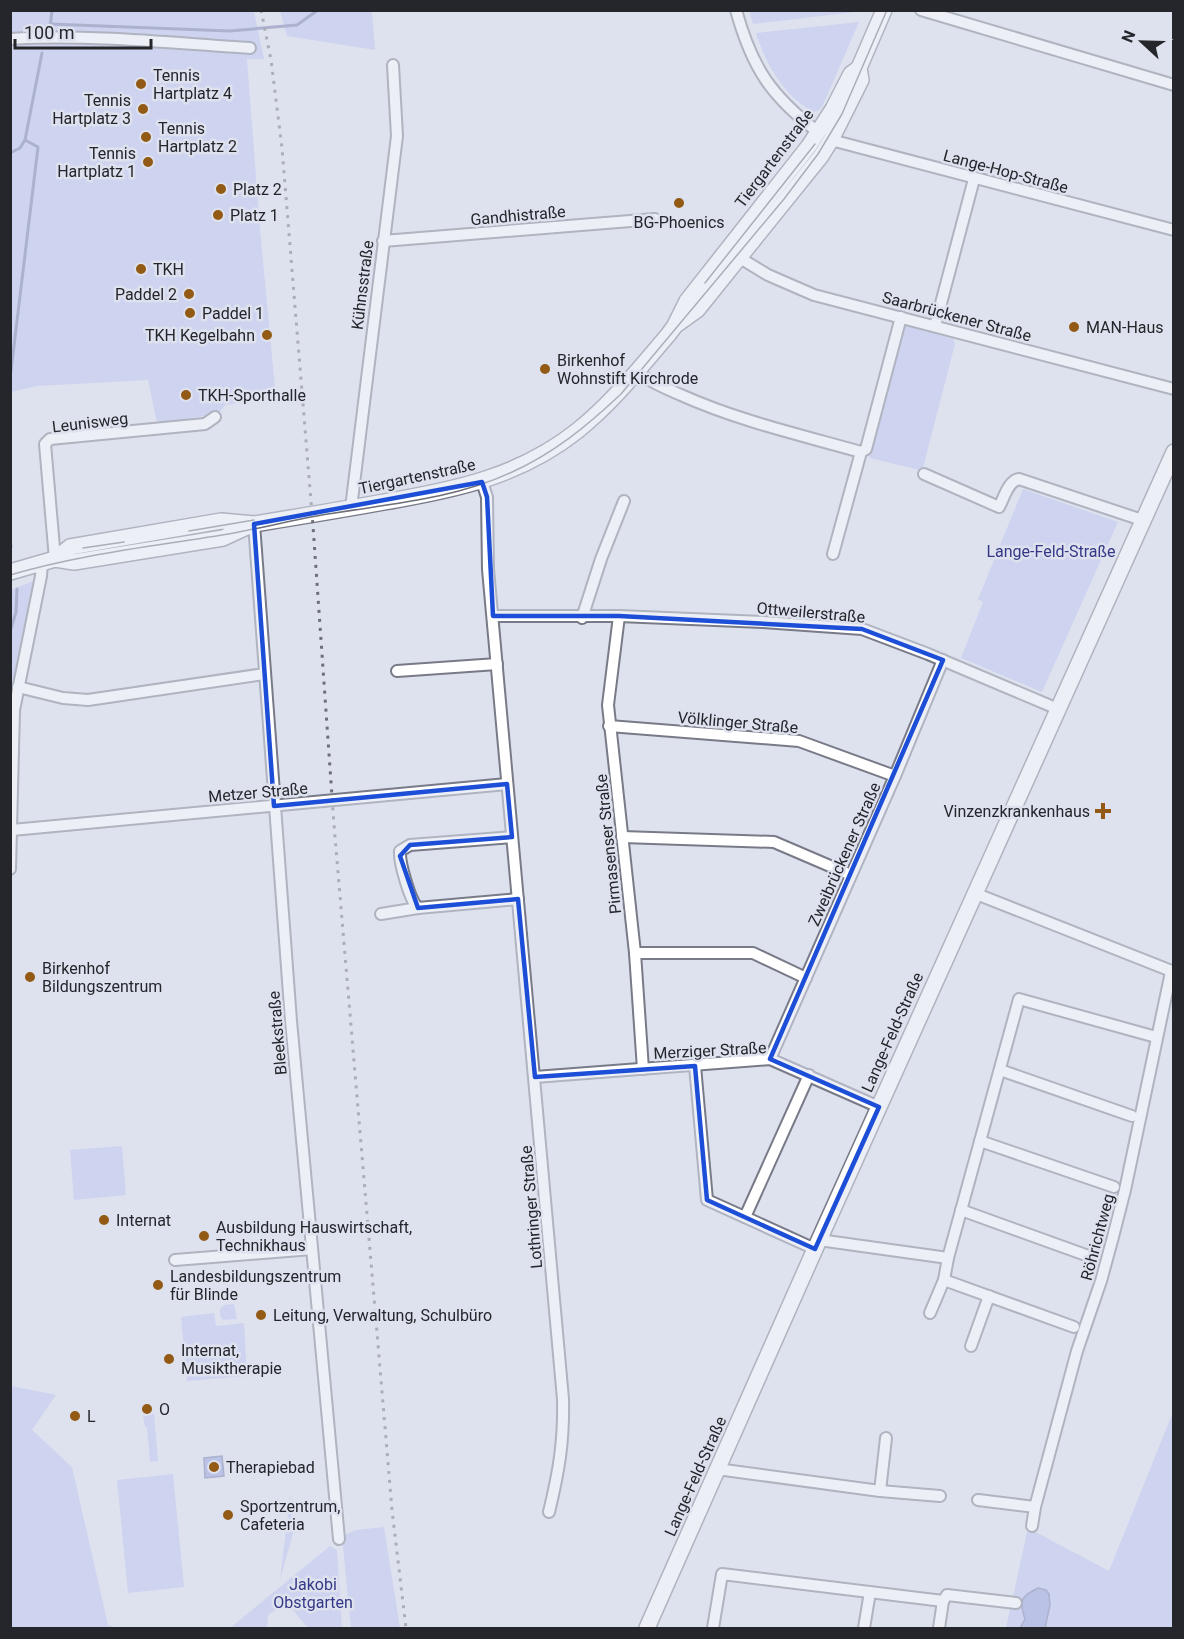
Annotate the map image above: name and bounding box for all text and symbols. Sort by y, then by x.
scale bar [15,12,152,50]
north arrow [1112,12,1172,72]
text: 100 m [24,22,75,43]
text: N [1118,28,1139,45]
place label: Tennis Hartplatz 4 [153,66,232,103]
marker: Tennis Hartplatz 4 [134,77,148,91]
place label: Tennis Hartplatz 3 [52,91,131,128]
marker: Tennis Hartplatz 3 [136,102,150,116]
street label: Tiergartenstraße [731,105,818,211]
place label: Tennis Hartplatz 2 [158,119,237,156]
marker: Tennis Hartplatz 2 [139,130,153,144]
place label: Tennis Hartplatz 1 [57,144,136,181]
street label: Lange-Hop-Straße [941,146,1070,197]
marker: Tennis Hartplatz 1 [141,155,155,169]
place label: Platz 2 [233,180,282,199]
marker: Platz 2 [214,182,228,196]
marker: BG-Phoenics [672,196,686,210]
street label: Gandhistraße [470,202,566,229]
place label: Platz 1 [230,206,279,225]
marker: Platz 1 [211,208,225,222]
place label: BG-Phoenics [633,213,725,232]
street label: Kühnsstraße [348,239,377,331]
place label: TKH [153,260,184,279]
marker: TKH [134,262,148,276]
place label: Paddel 2 [115,285,177,304]
marker: Paddel 2 [182,287,196,301]
street label: Saarbrückener Straße [880,287,1034,346]
place label: Paddel 1 [202,304,264,323]
marker: Paddel 1 [183,306,197,320]
place label: MAN-Haus [1086,318,1164,337]
marker: MAN-Haus [1067,320,1081,334]
place label: TKH Kegelbahn [145,326,255,345]
marker: TKH Kegelbahn [260,328,274,342]
place label: Birkenhof Wohnstift Kirchrode [557,351,698,388]
marker: Birkenhof Wohnstift Kirchrode [538,362,552,376]
place label: TKH-Sporthalle [198,386,306,405]
marker: TKH-Sporthalle [179,388,193,402]
street label: Leunisweg [51,408,129,437]
street label: Tiergartenstraße [357,455,477,498]
park label: Lange-Feld-Straße [986,542,1116,561]
street label: Ottweilerstraße [756,598,866,627]
street label: Völklinger Straße [677,708,799,737]
street label: Pirmasenser Straße [592,773,625,915]
street label: Metzer Straße [207,779,309,806]
street label: Zweibrückener Straße [804,780,885,929]
place label: Vinzenzkrankenhaus [943,802,1090,821]
marker: Vinzenzkrankenhaus [1094,802,1112,820]
place label: Birkenhof Bildungszentrum [42,959,162,996]
street label: Lange-Feld-Straße [858,969,927,1095]
marker: Birkenhof Bildungszentrum [23,970,37,984]
street label: Bleekstraße [264,990,291,1076]
street label: Merziger Straße [653,1038,767,1063]
street label: Lothringer Straße [517,1145,546,1269]
street label: Röhrichtweg [1077,1192,1118,1283]
place label: Internat [116,1211,171,1230]
marker: Internat [97,1213,111,1227]
place label: Ausbildung Hauswirtschaft, Technikhaus [216,1218,412,1255]
marker: Ausbildung Hauswirtschaft, Technikhaus [197,1229,211,1243]
place label: Landesbildungszentrum für Blinde [170,1267,341,1304]
marker: Landesbildungszentrum für Blinde [151,1278,165,1292]
place label: Leitung, Verwaltung, Schulbüro [273,1306,492,1325]
marker: Leitung, Verwaltung, Schulbüro [254,1308,268,1322]
place label: Internat, Musiktherapie [181,1341,282,1378]
marker: Internat, Musiktherapie [162,1352,176,1366]
place label: O [159,1400,170,1419]
marker: O [140,1402,154,1416]
place label: L [87,1407,96,1426]
marker: L [68,1409,82,1423]
street label: Lange-Feld-Straße [661,1413,730,1539]
place label: Therapiebad [226,1458,315,1477]
marker: Therapiebad [207,1460,221,1474]
place label: Sportzentrum, Cafeteria [240,1497,340,1534]
marker: Sportzentrum, Cafeteria [221,1508,235,1522]
park label: Jakobi Obstgarten [273,1575,353,1612]

